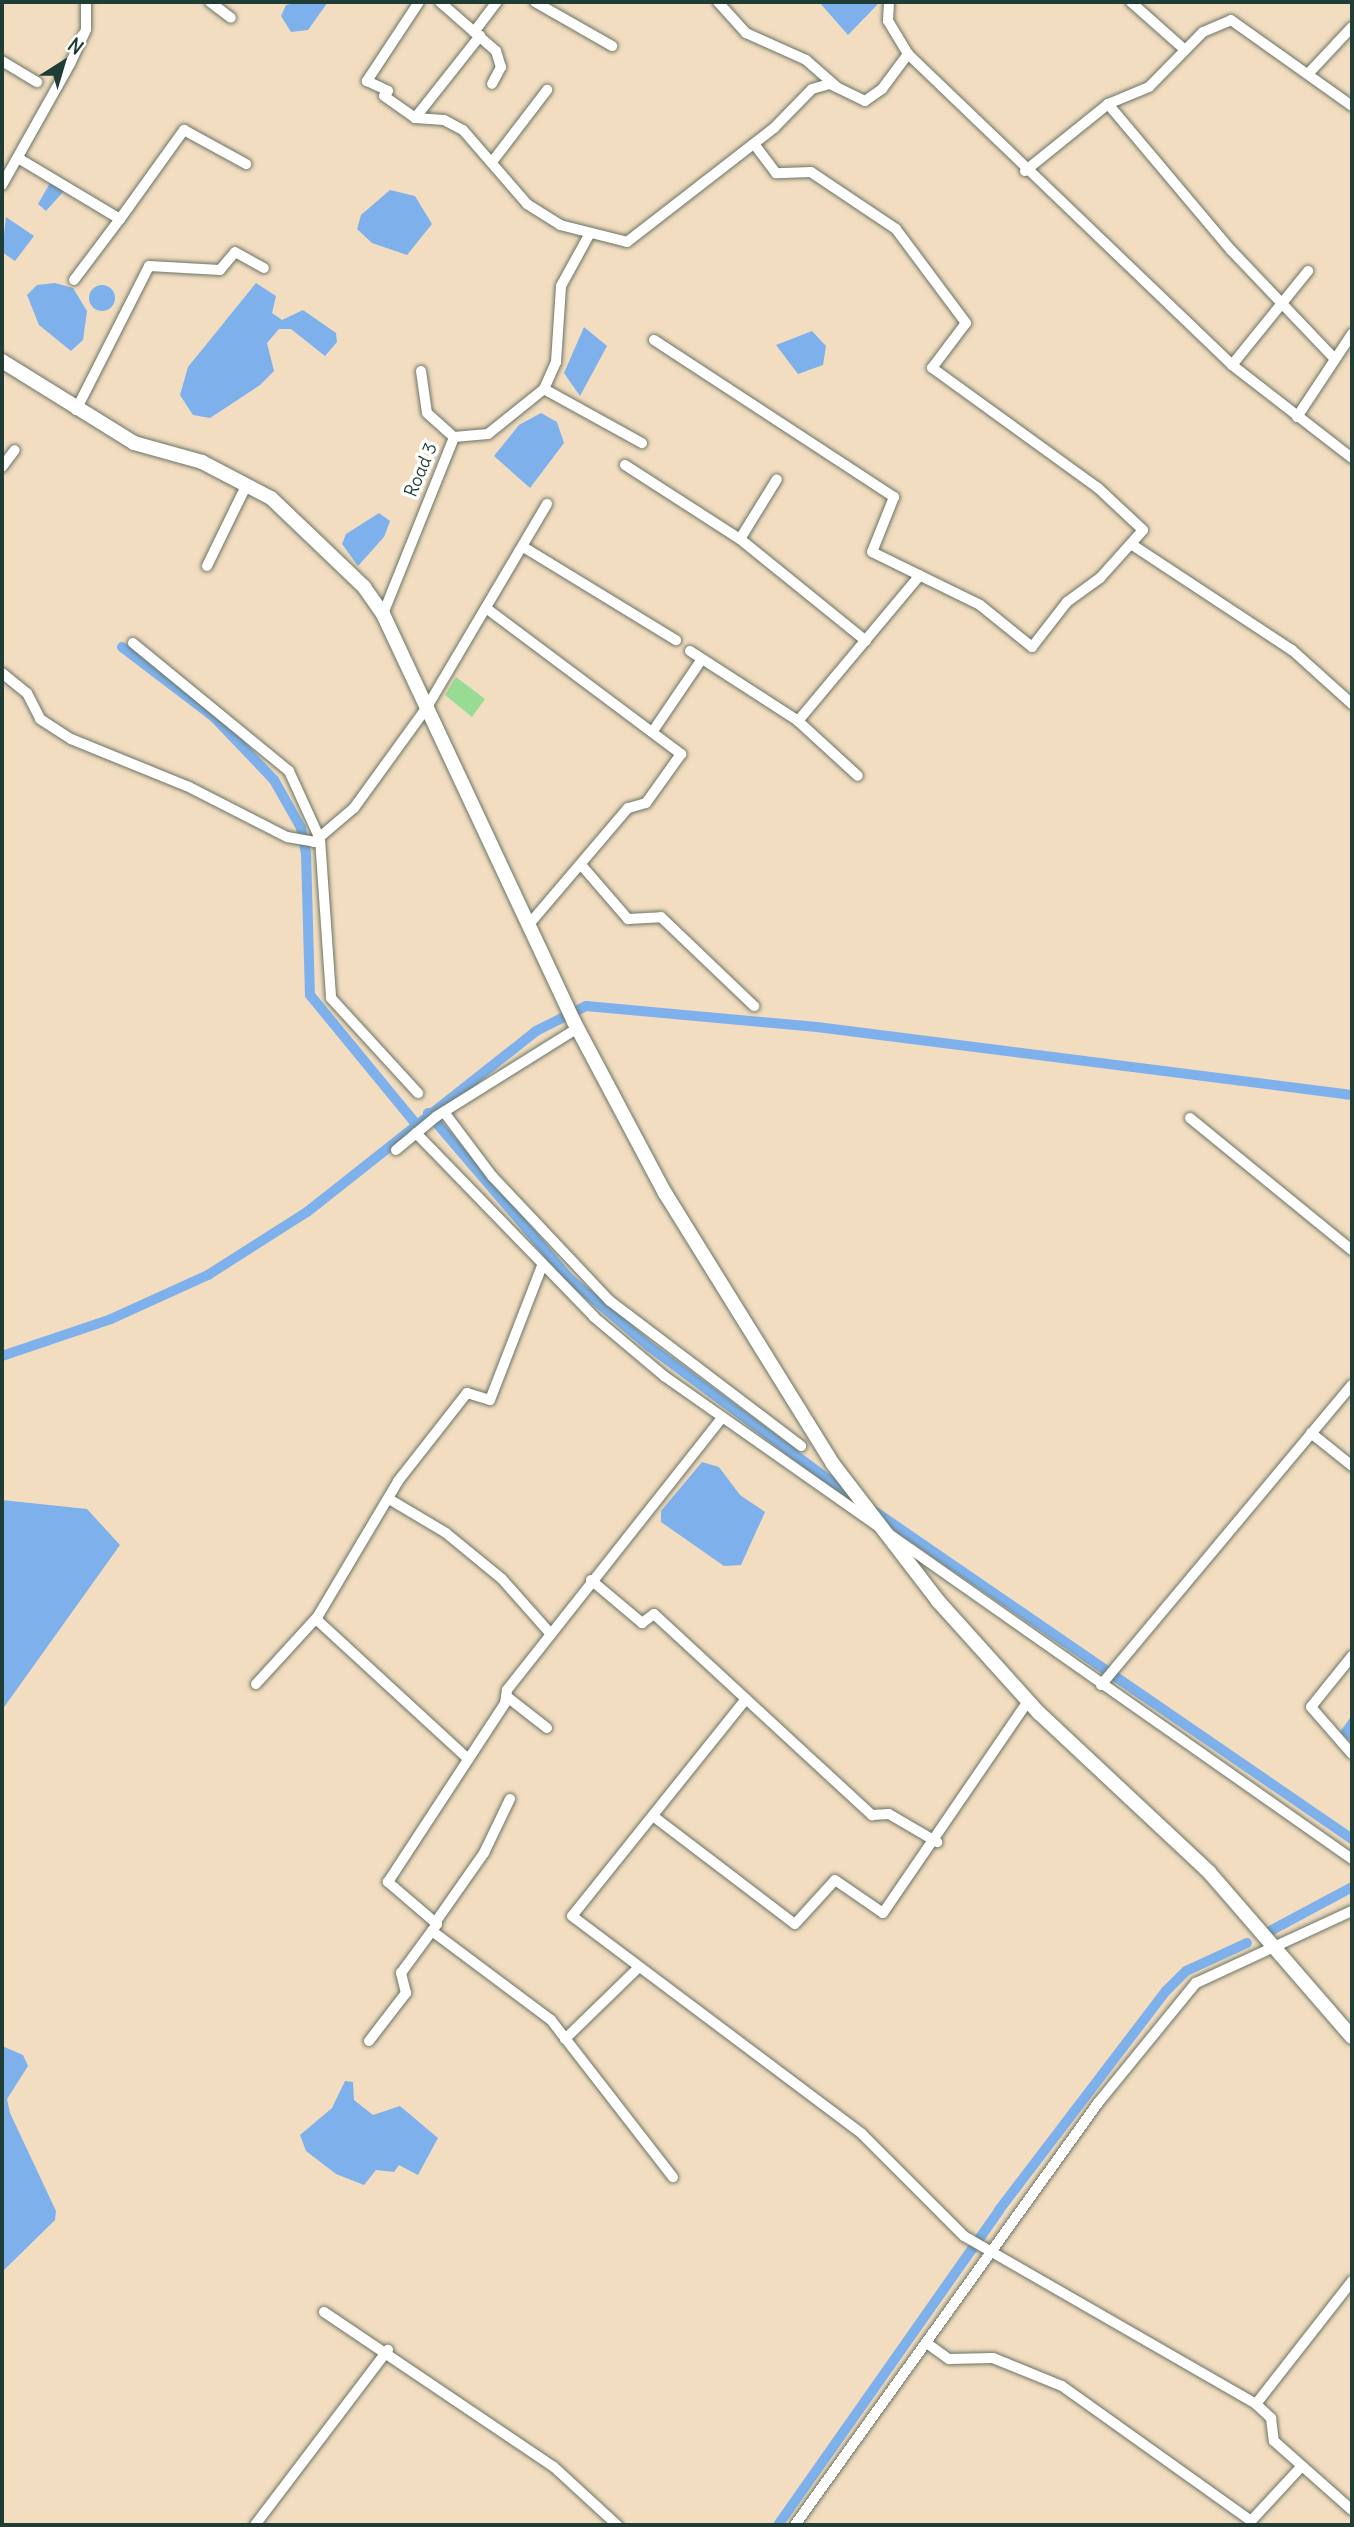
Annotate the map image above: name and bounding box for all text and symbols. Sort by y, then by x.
north arrow [28,28,98,98]
text: N [63,33,88,60]
street label: Road 3 [400,440,442,500]

